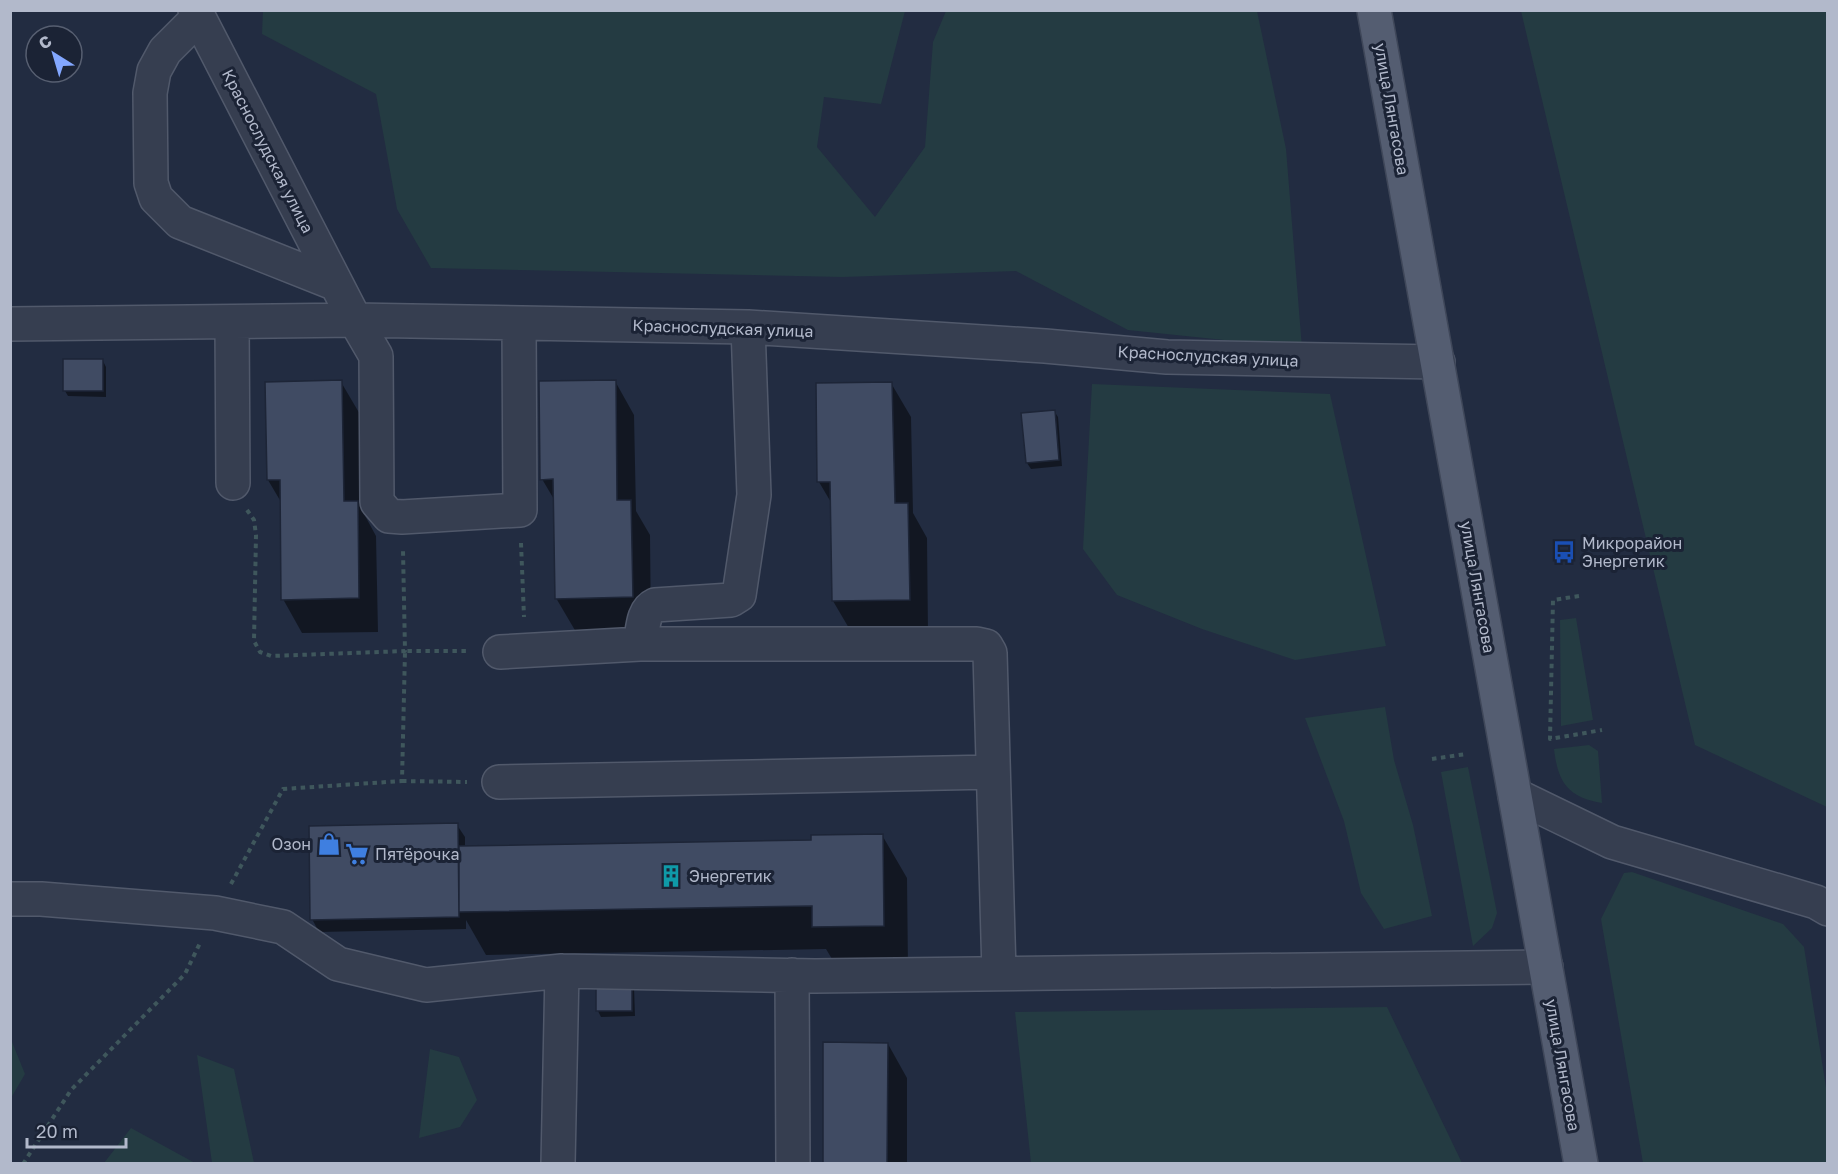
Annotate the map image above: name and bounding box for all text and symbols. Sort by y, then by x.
north arrow [24,24,84,84]
text: С [34,31,56,53]
street label: улица Лянгасова [1371,41,1413,177]
street label: Краснослудская улица [218,66,318,236]
street label: Краснослудская улица [632,315,814,341]
street label: Краснослудская улица [1117,341,1299,371]
street label: улица Лянгасова [1457,519,1499,655]
place label: Микрорайон Энергетик [1582,533,1682,571]
bus stop icon: Микрорайон Энергетик [1551,539,1577,565]
shop icon: Озон [316,831,342,857]
place label: Озон [271,834,311,854]
supermarket icon: Пятёрочка [344,841,370,867]
place label: Пятёрочка [375,844,459,864]
building icon: Энергетик [658,863,684,889]
place label: Энергетик [689,866,772,886]
street label: улица Лянгасова [1542,997,1584,1133]
scale bar [27,1111,126,1149]
text: 20 m [36,1120,78,1142]

